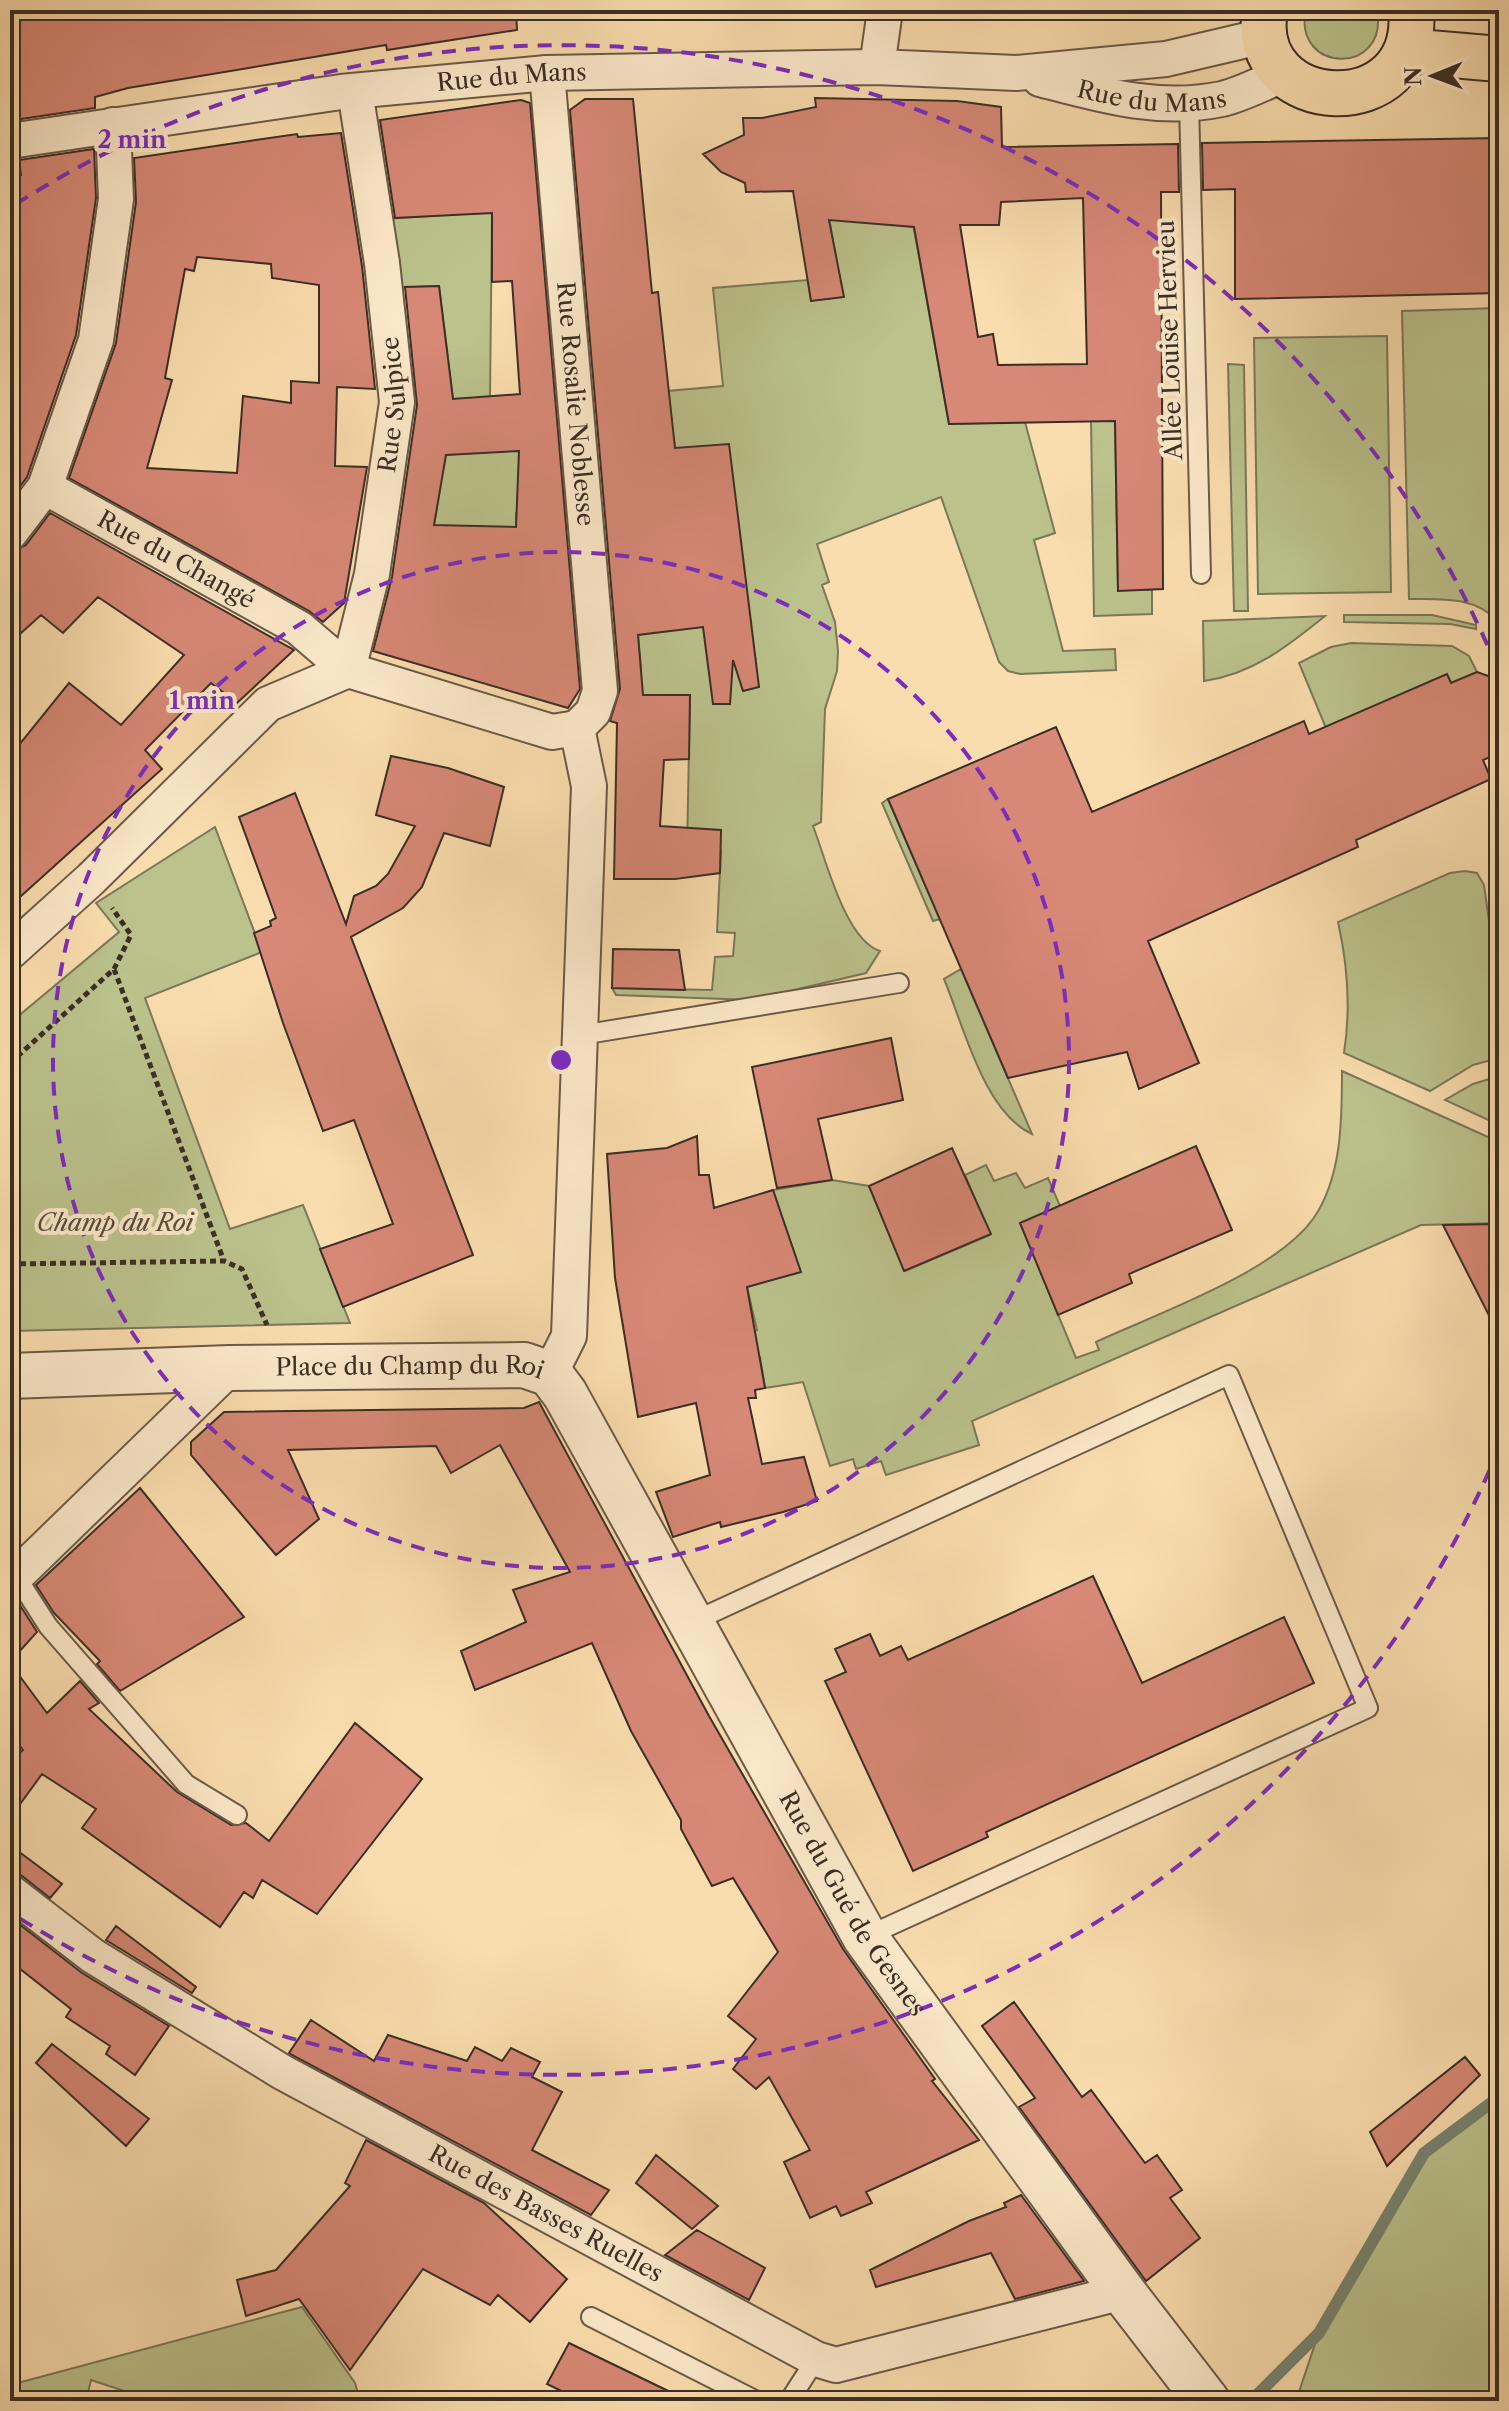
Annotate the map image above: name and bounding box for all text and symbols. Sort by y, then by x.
north arrow [1393,36,1473,116]
street label: Rue du Mans [435,57,587,97]
text: N [1400,67,1427,86]
street label: Rue du Mans [1074,74,1229,118]
text: 2 min [97,125,167,154]
street label: Allée Louise Hervieu [1151,219,1188,462]
street label: Rue Rosalie Noblesse [551,280,601,527]
street label: Rue Sulpice [372,335,411,474]
street label: Rue du Changé [93,504,260,615]
text: 1 min [169,686,235,715]
centre of rings [547,1046,575,1074]
park label: Champ du Roi [37,1208,195,1237]
street label: Place du Champ du Roi [275,1350,548,1385]
street label: Rue du Gué de Gesnes [773,1786,933,2022]
street label: Rue des Basses Ruelles [424,2139,668,2288]

